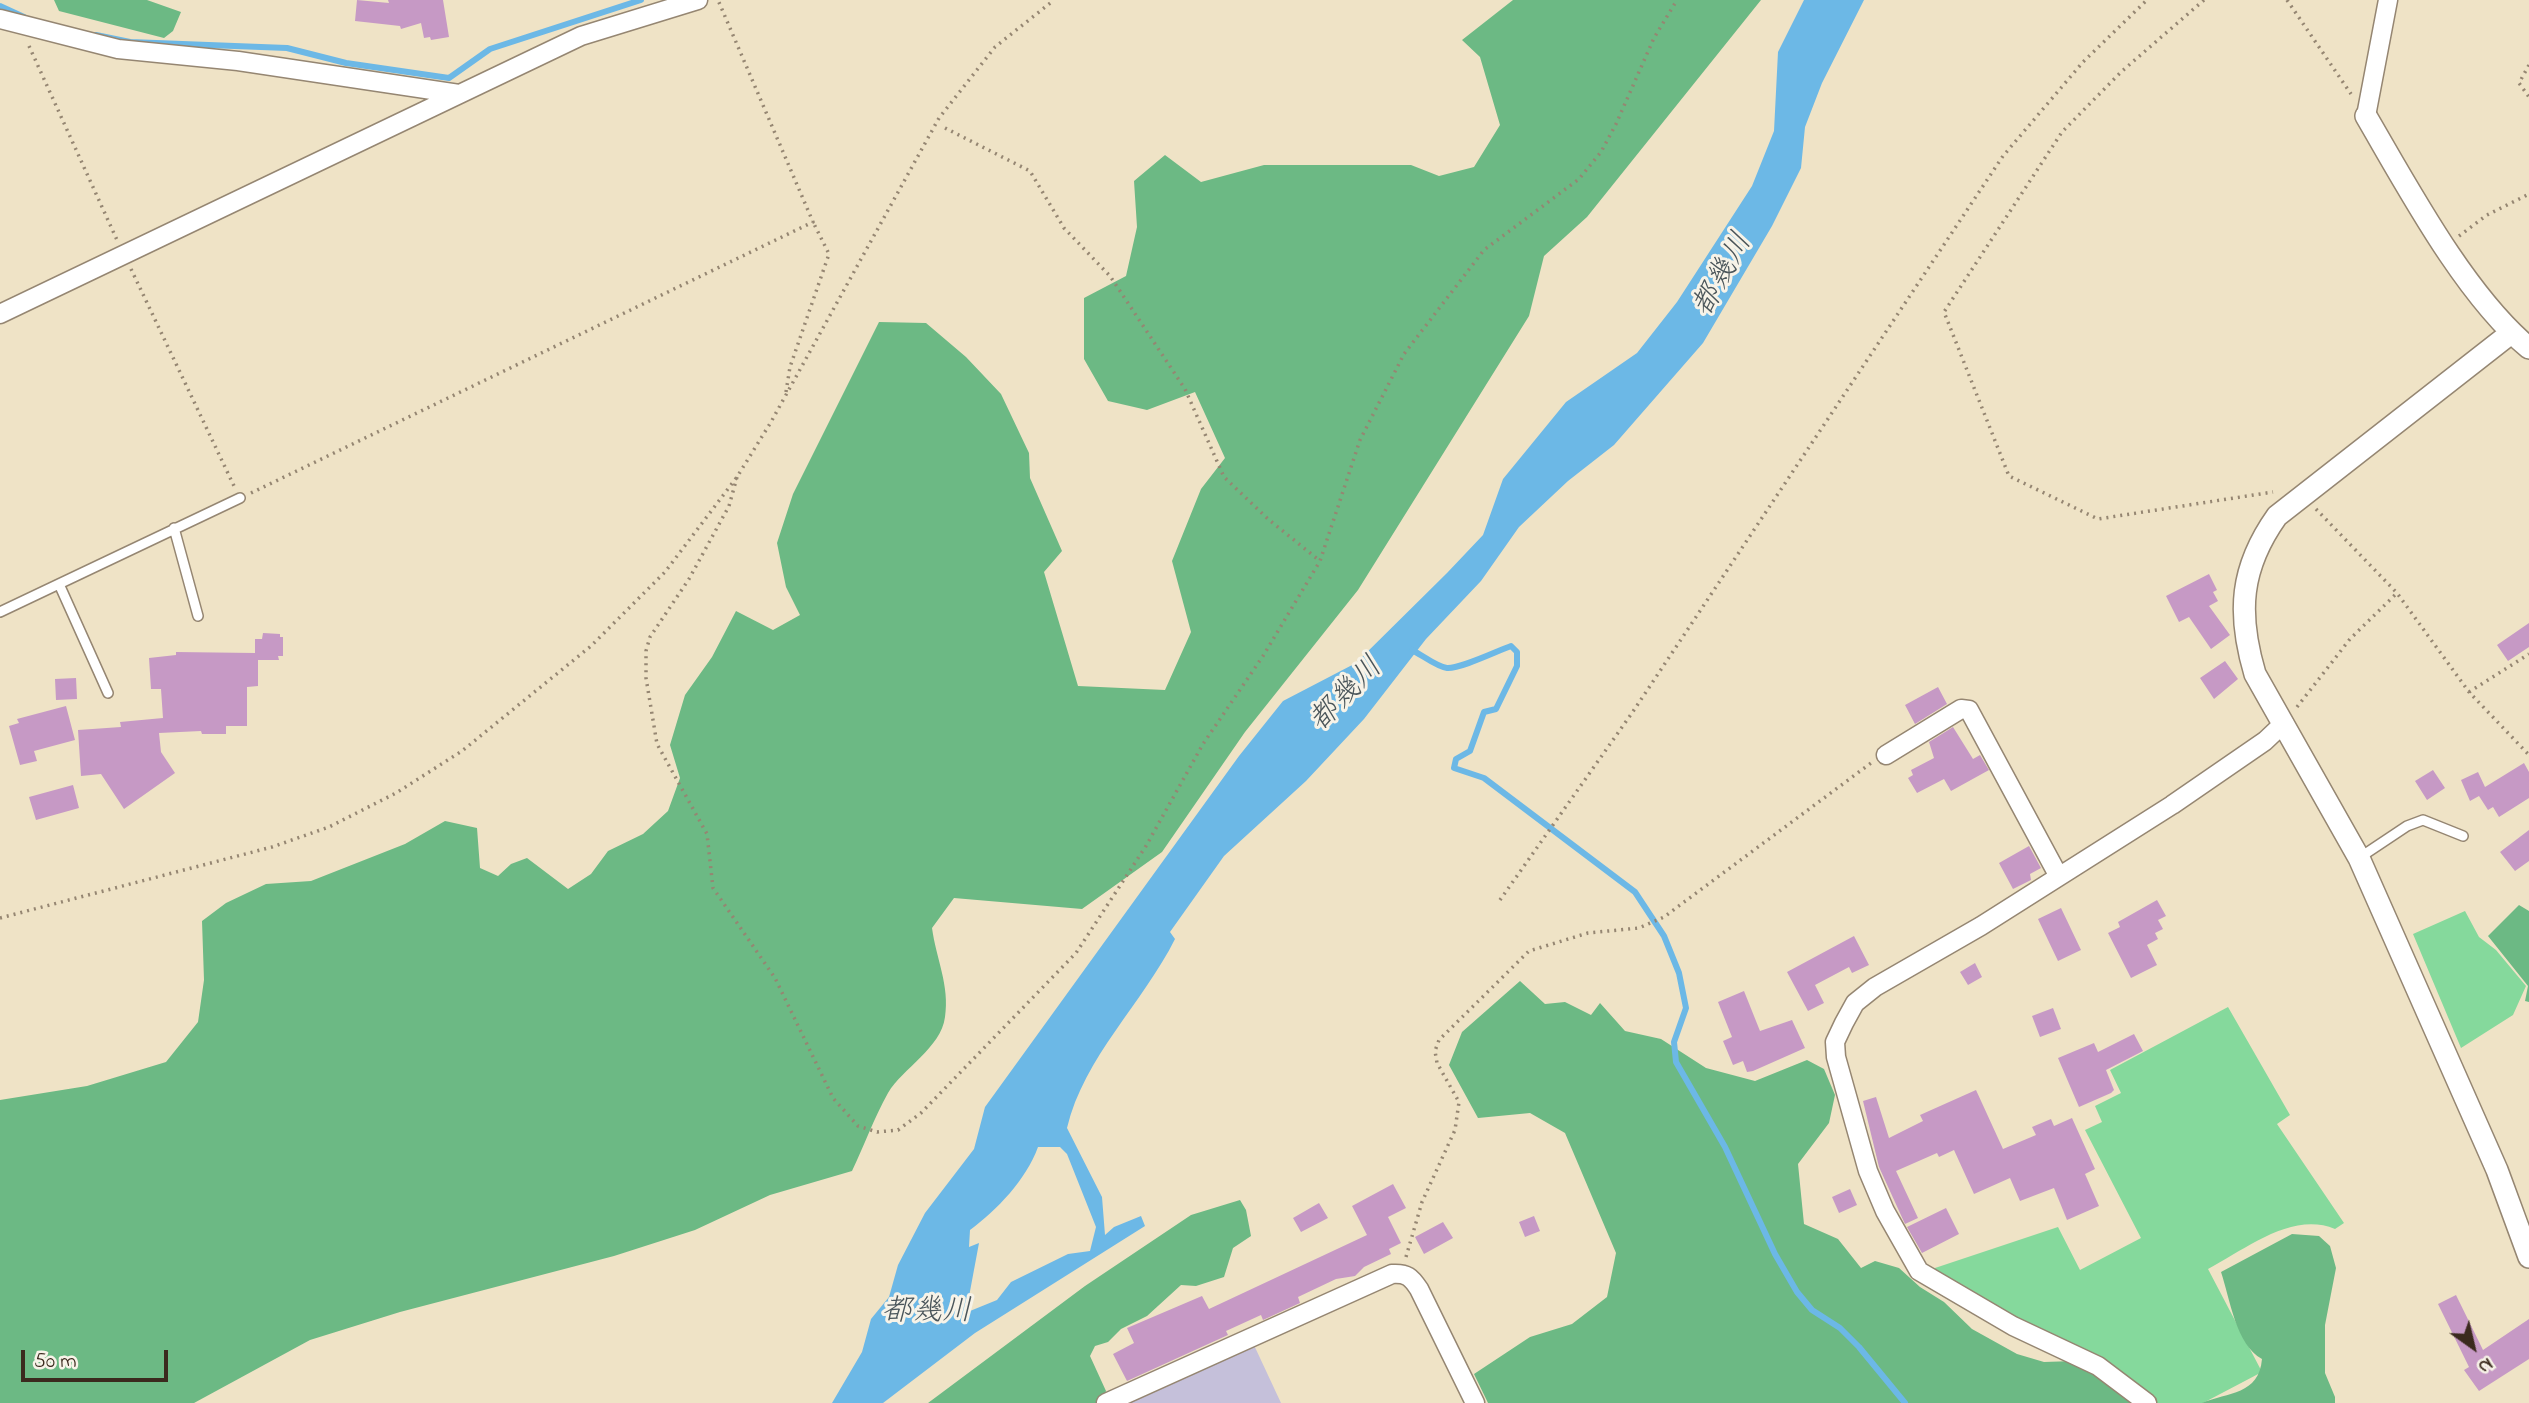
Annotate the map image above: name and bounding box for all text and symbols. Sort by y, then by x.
water label: 都幾川 [1687,228,1763,324]
water label: 都幾川 [1304,651,1392,741]
water label: 都幾川 [882,1296,972,1332]
north arrow [2438,1312,2508,1382]
scale bar [24,1336,172,1380]
text: 50 m [34,1347,77,1377]
text: N [2472,1350,2498,1380]

